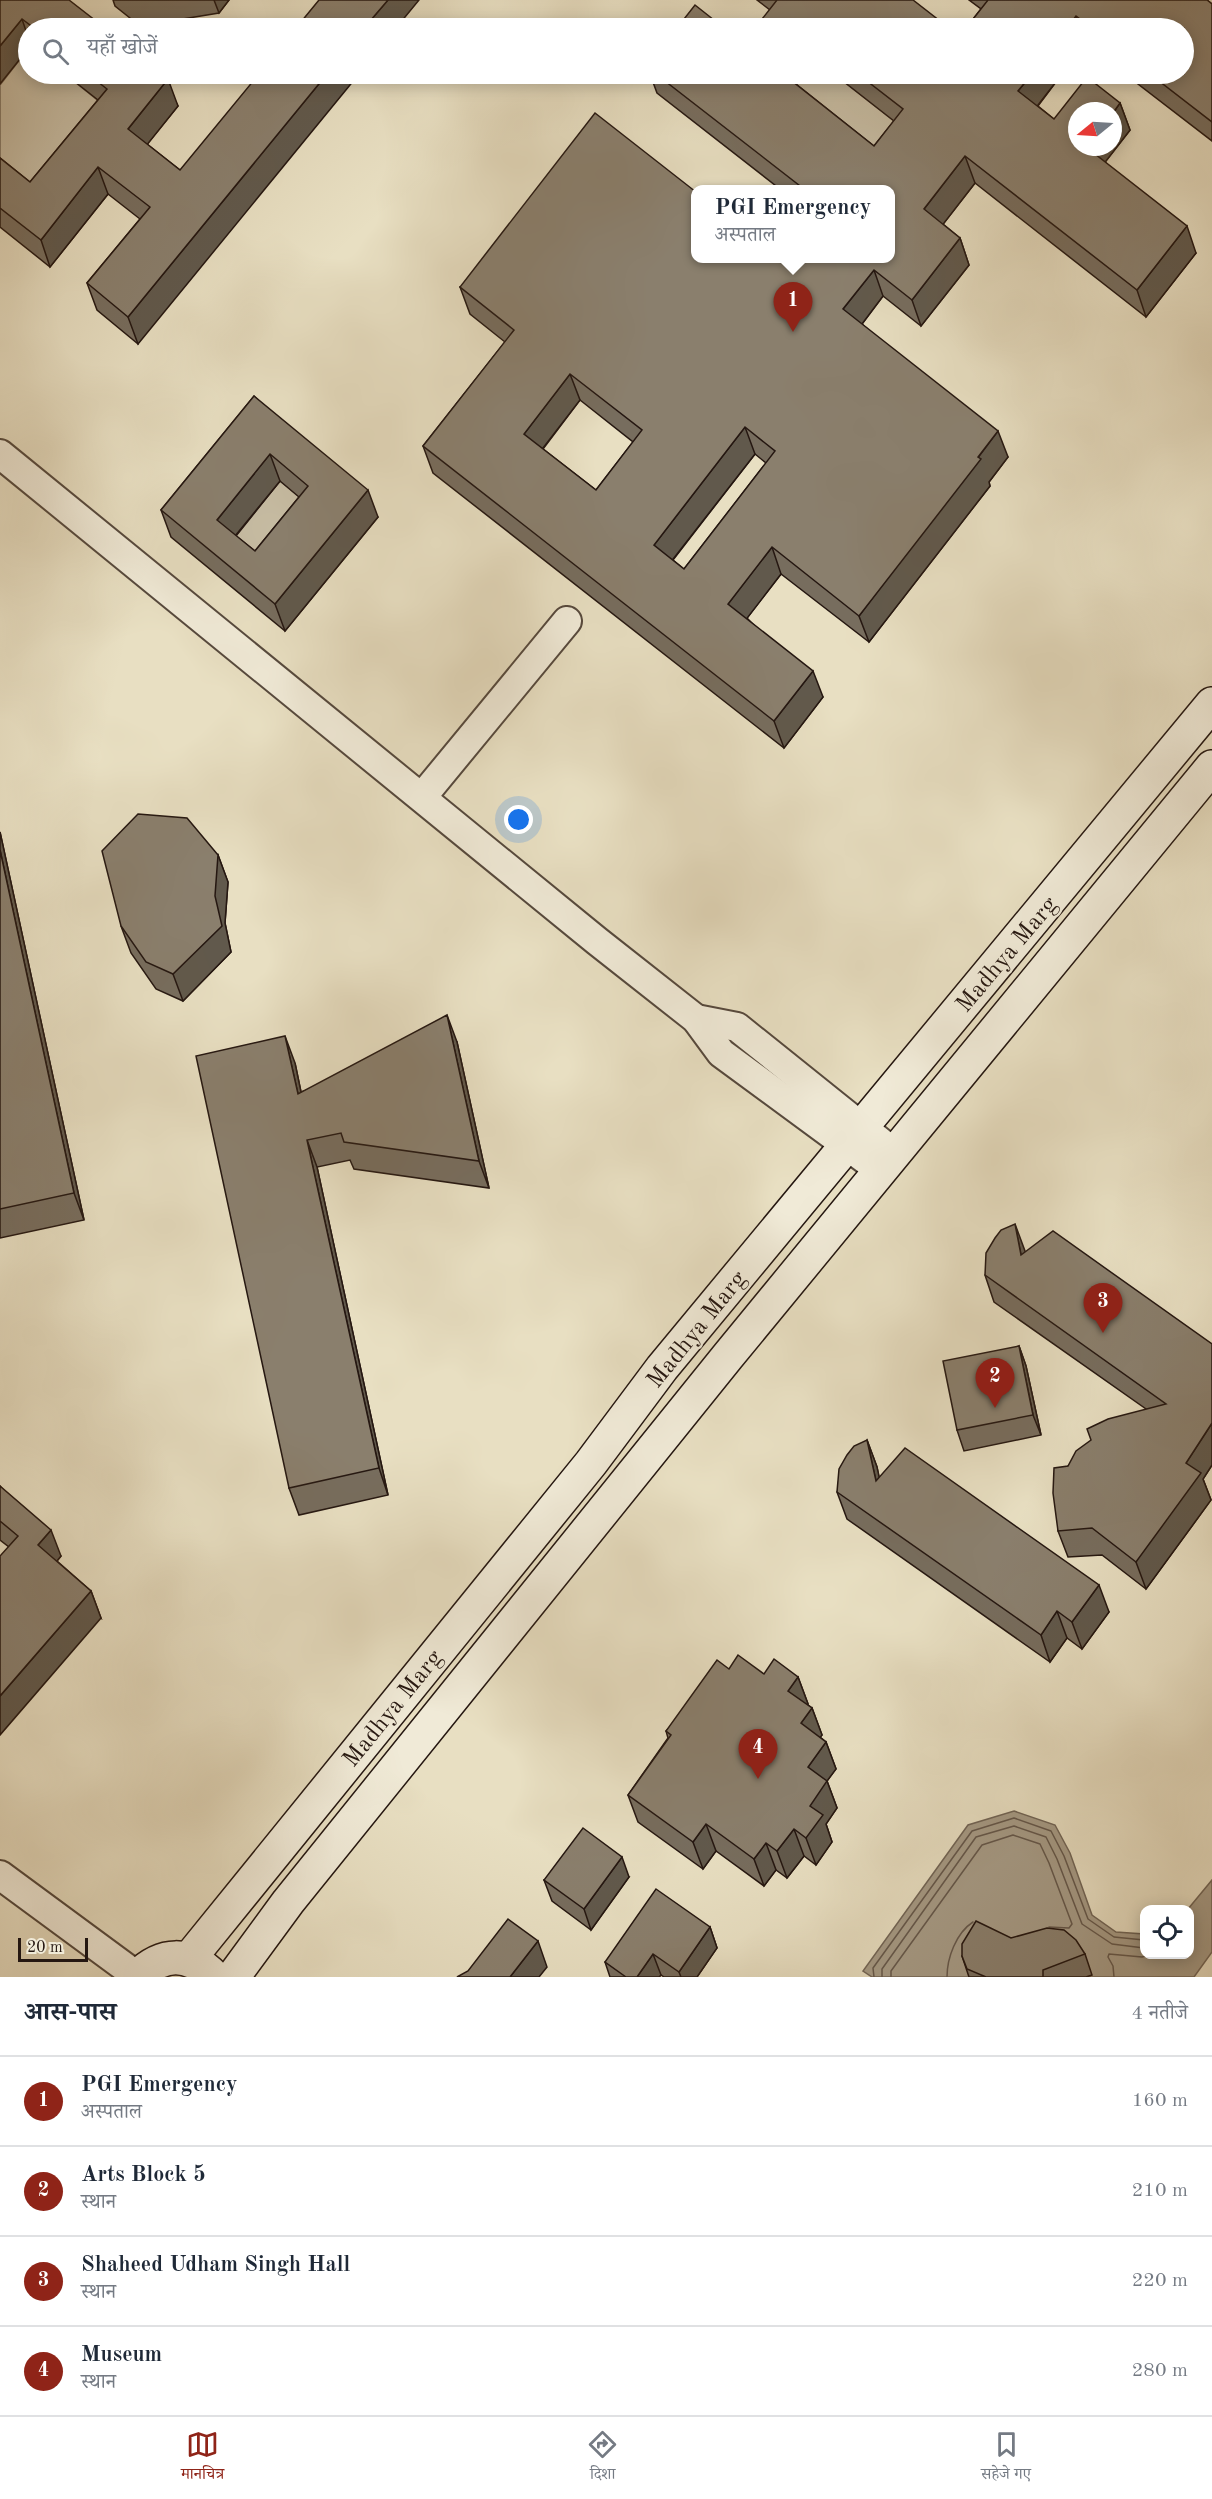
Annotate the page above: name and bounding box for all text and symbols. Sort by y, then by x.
search box [18,18,1194,84]
icon: search [39,35,72,68]
text: यहाँ खोजें [87,37,158,59]
north arrow [1068,102,1122,156]
popup [691,185,895,263]
text: PGI Emergency [715,197,871,219]
text: अस्पताल [715,226,776,246]
pin: 1 [774,282,812,332]
your location [504,805,533,834]
street label: Madhya Marg [952,893,1063,1018]
street label: Madhya Marg [643,1267,752,1393]
pin: 3 [1084,1284,1122,1333]
pin: 2 [976,1358,1014,1408]
street label: Madhya Marg [339,1646,448,1772]
pin: 4 [738,1730,777,1779]
map controls [1140,1905,1194,1959]
button: locate [1140,1905,1194,1959]
scale bar [18,1935,88,1962]
text: 20 m [27,1940,63,1956]
text: आस-पास [24,2000,116,2026]
text: 4 नतीजे [1131,2004,1188,2024]
text: PGI Emergency [81,2074,237,2096]
text: 1 [38,2091,49,2111]
text: 160 m [1132,2091,1188,2111]
text: अस्पताल [81,2103,142,2123]
text: Arts Block 5 [81,2164,206,2186]
text: 2 [38,2181,49,2201]
text: 210 m [1132,2181,1188,2201]
text: स्थान [81,2193,116,2213]
text: Shaheed Udham Singh Hall [81,2254,350,2276]
text: 3 [38,2271,49,2291]
text: 220 m [1132,2271,1188,2291]
text: स्थान [81,2283,116,2303]
text: Museum [81,2344,162,2366]
text: 4 [38,2361,49,2381]
text: 280 m [1132,2361,1188,2381]
text: स्थान [81,2373,116,2393]
tab: मानचित्र [181,2428,224,2489]
tab: दिशा [586,2428,619,2489]
tab: सहेजे गए [981,2428,1031,2489]

